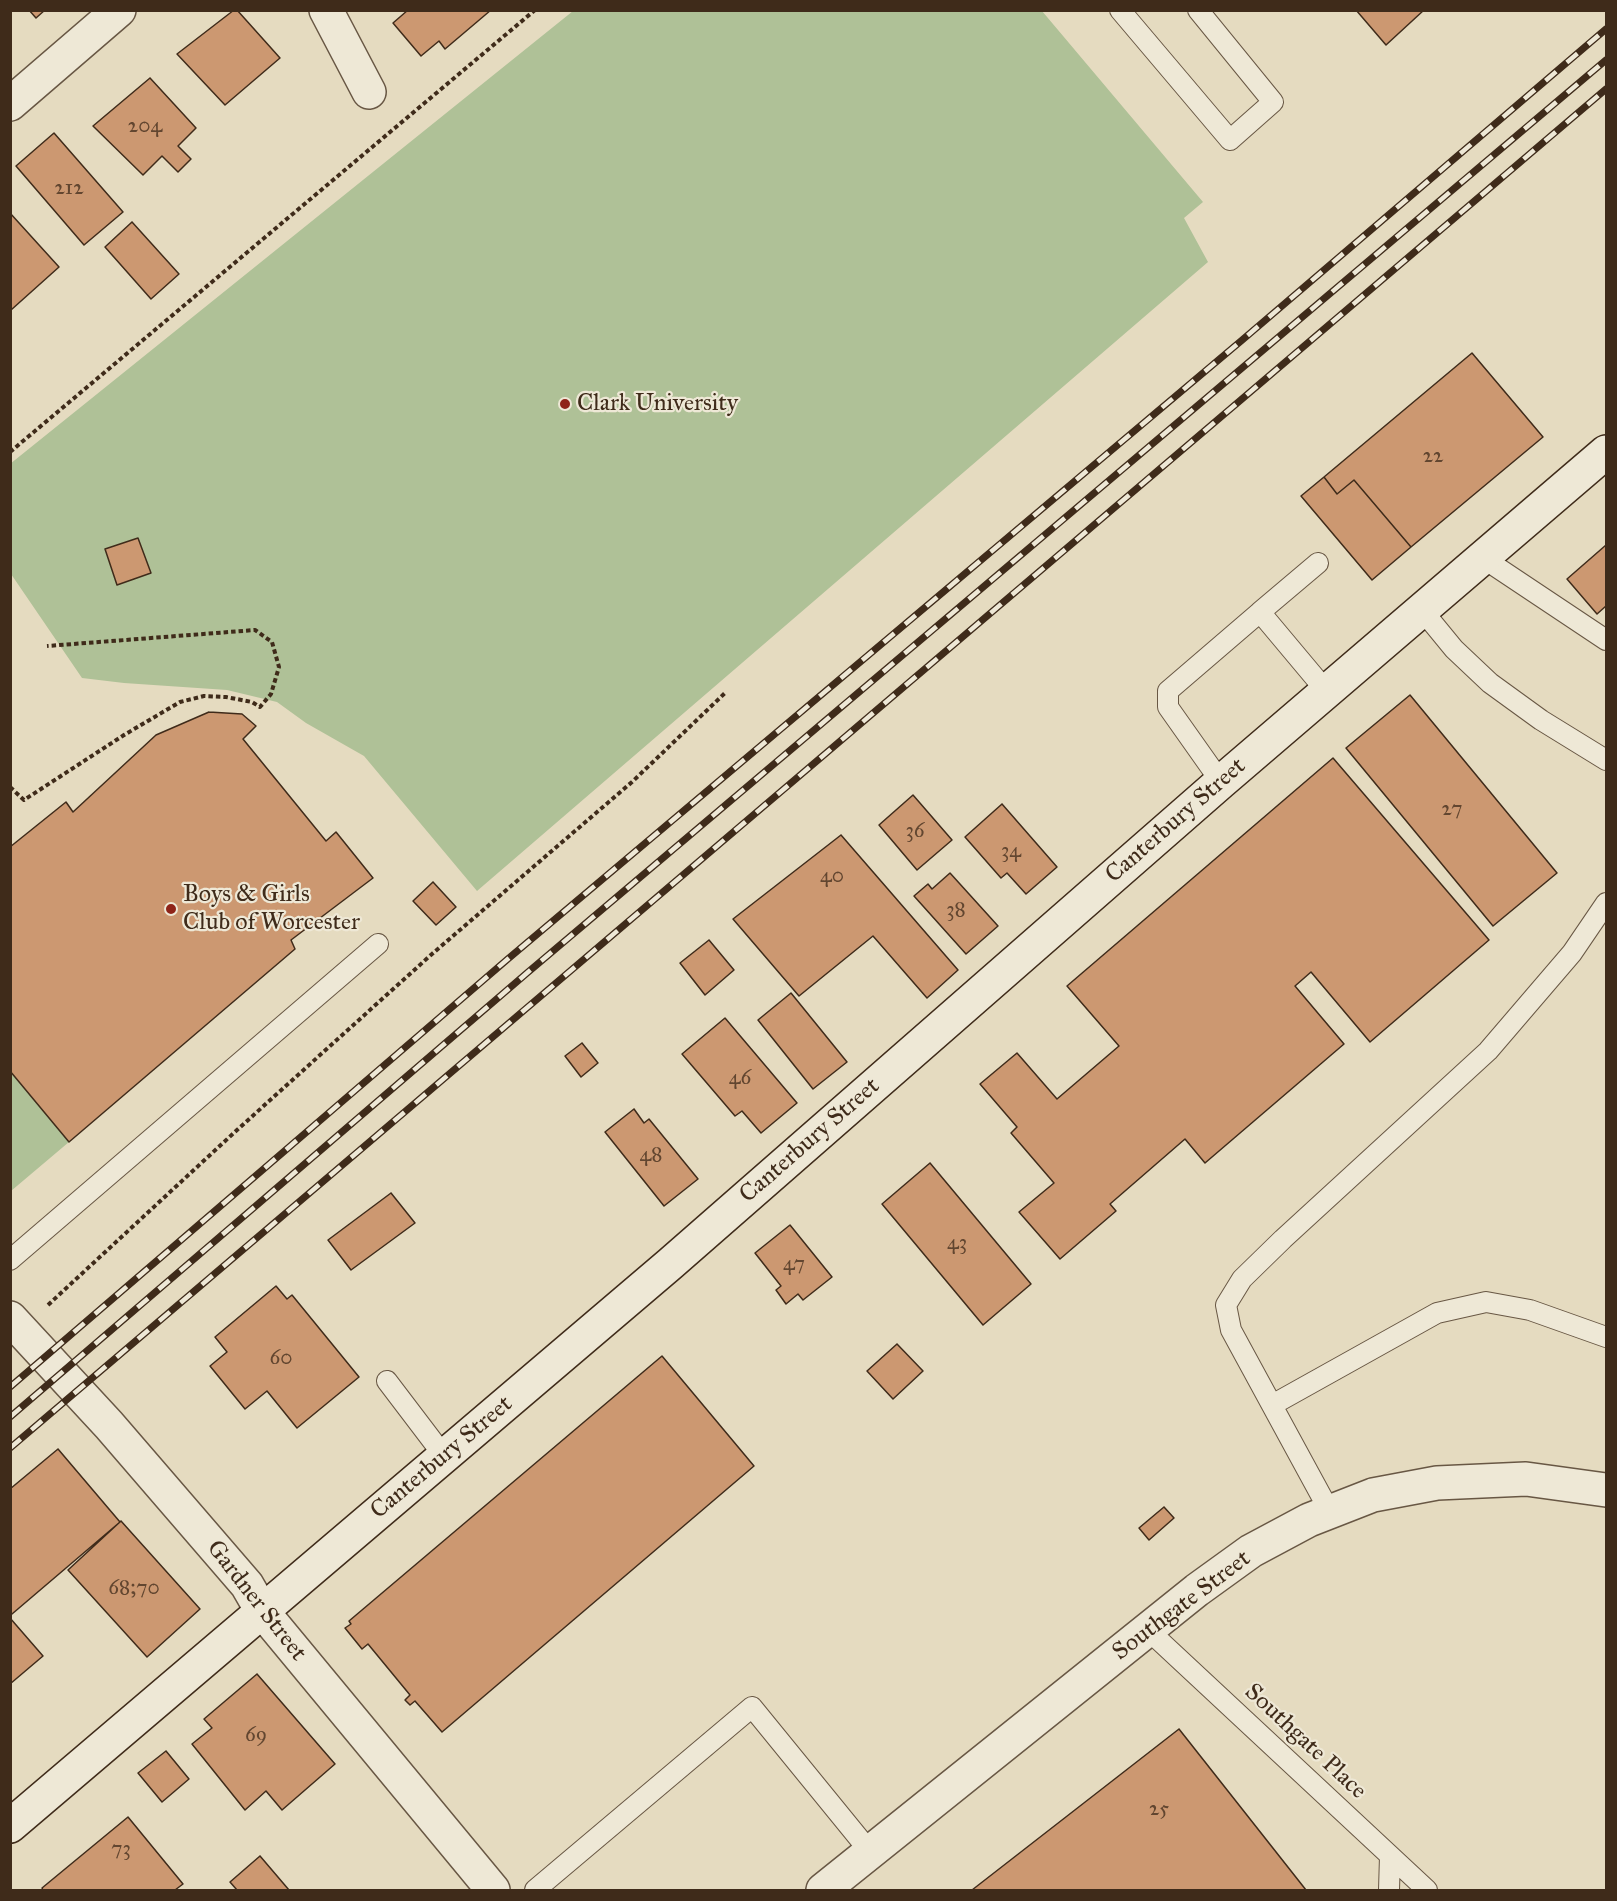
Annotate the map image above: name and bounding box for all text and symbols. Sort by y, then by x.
house number: 204 [128,114,162,140]
house number: 212 [54,176,84,202]
place label: Clark University [577,390,738,418]
marker: Clark University [558,397,572,411]
house number: 22 [1423,444,1443,470]
street label: Canterbury Street [1100,752,1252,890]
house number: 27 [1442,797,1462,823]
house number: 36 [905,819,925,845]
house number: 34 [1001,839,1021,865]
house number: 40 [820,864,844,890]
place label: Boys & Girls Club of Worcester [183,881,360,937]
house number: 38 [946,898,966,924]
marker: Boys & Girls Club of Worcester [164,902,178,916]
house number: 46 [729,1066,751,1092]
street label: Canterbury Street [734,1072,886,1210]
house number: 48 [640,1143,662,1169]
house number: 43 [947,1231,967,1257]
house number: 47 [783,1252,805,1278]
house number: 60 [270,1346,292,1372]
street label: Canterbury Street [365,1390,519,1526]
street label: Gardner Street [200,1535,312,1667]
street label: Southgate Street [1107,1545,1257,1667]
house number: 68;70 [108,1576,160,1602]
street label: Southgate Place [1238,1678,1372,1806]
house number: 69 [245,1723,267,1749]
house number: 25 [1149,1797,1169,1823]
house number: 73 [111,1837,131,1863]

